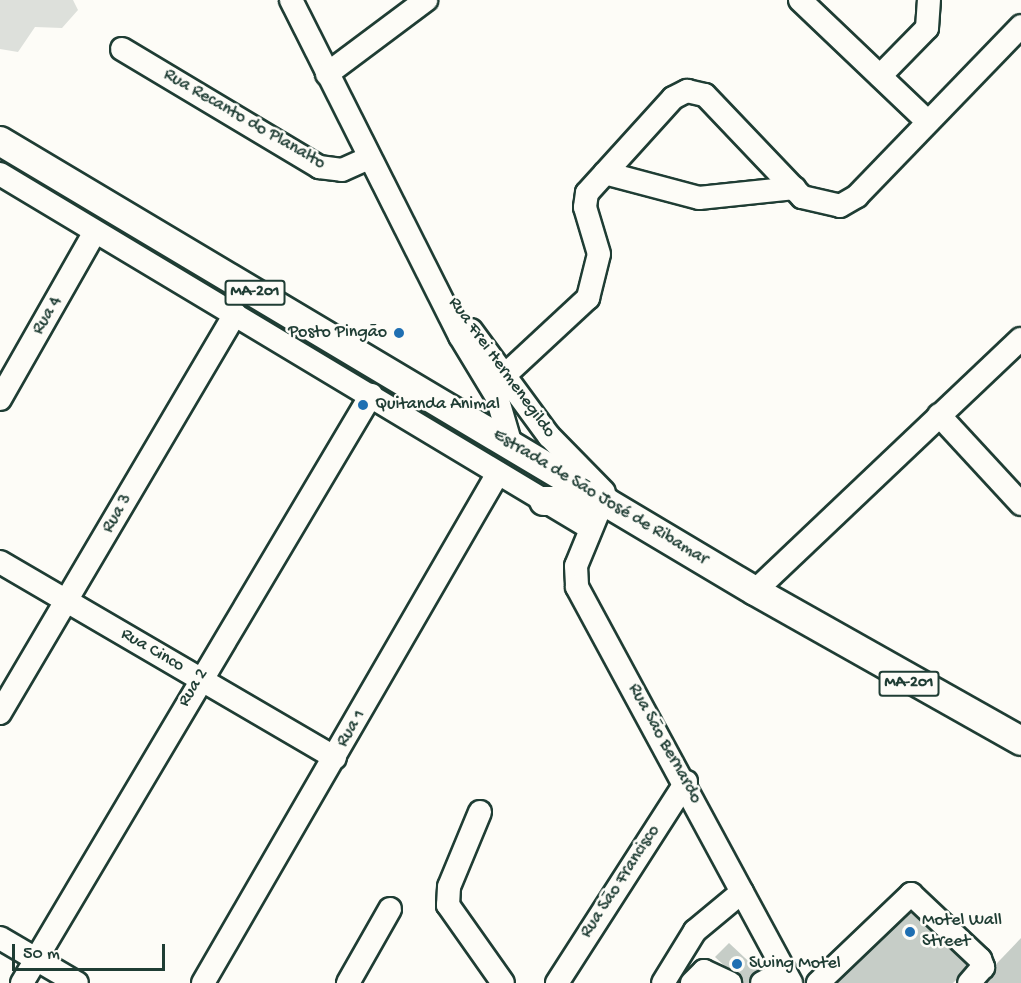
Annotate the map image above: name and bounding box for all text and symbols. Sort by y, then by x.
street label: Rua Recanto do Planalto [159,65,329,175]
road number: MA-201 [224,280,286,306]
street label: Rua 4 [28,293,68,339]
street label: Rua Frei Hermenegildo [443,293,559,443]
place label: Posto Pingão [288,322,387,344]
marker: Posto Pingão [392,326,406,340]
place label: Quitanda Animal [375,394,500,416]
marker: Quitanda Animal [356,398,370,412]
street label: Estrada de São José de Ribamar [488,425,712,571]
street label: Rua 3 [98,491,138,537]
street label: Rua Cinco [116,624,188,678]
street label: Rua 2 [174,665,214,711]
road number: MA-201 [878,671,940,697]
street label: Rua São Bernardo [622,680,706,808]
street label: Rua 1 [333,707,371,751]
street label: Rua São Francisco [576,821,666,943]
place label: Motel Wall Street [922,911,1002,954]
marker: Motel Wall Street [903,925,917,939]
scale bar [15,932,168,970]
text: 50 m [23,944,60,965]
place label: Swing Motel [749,953,841,975]
marker: Swing Motel [730,957,744,971]

